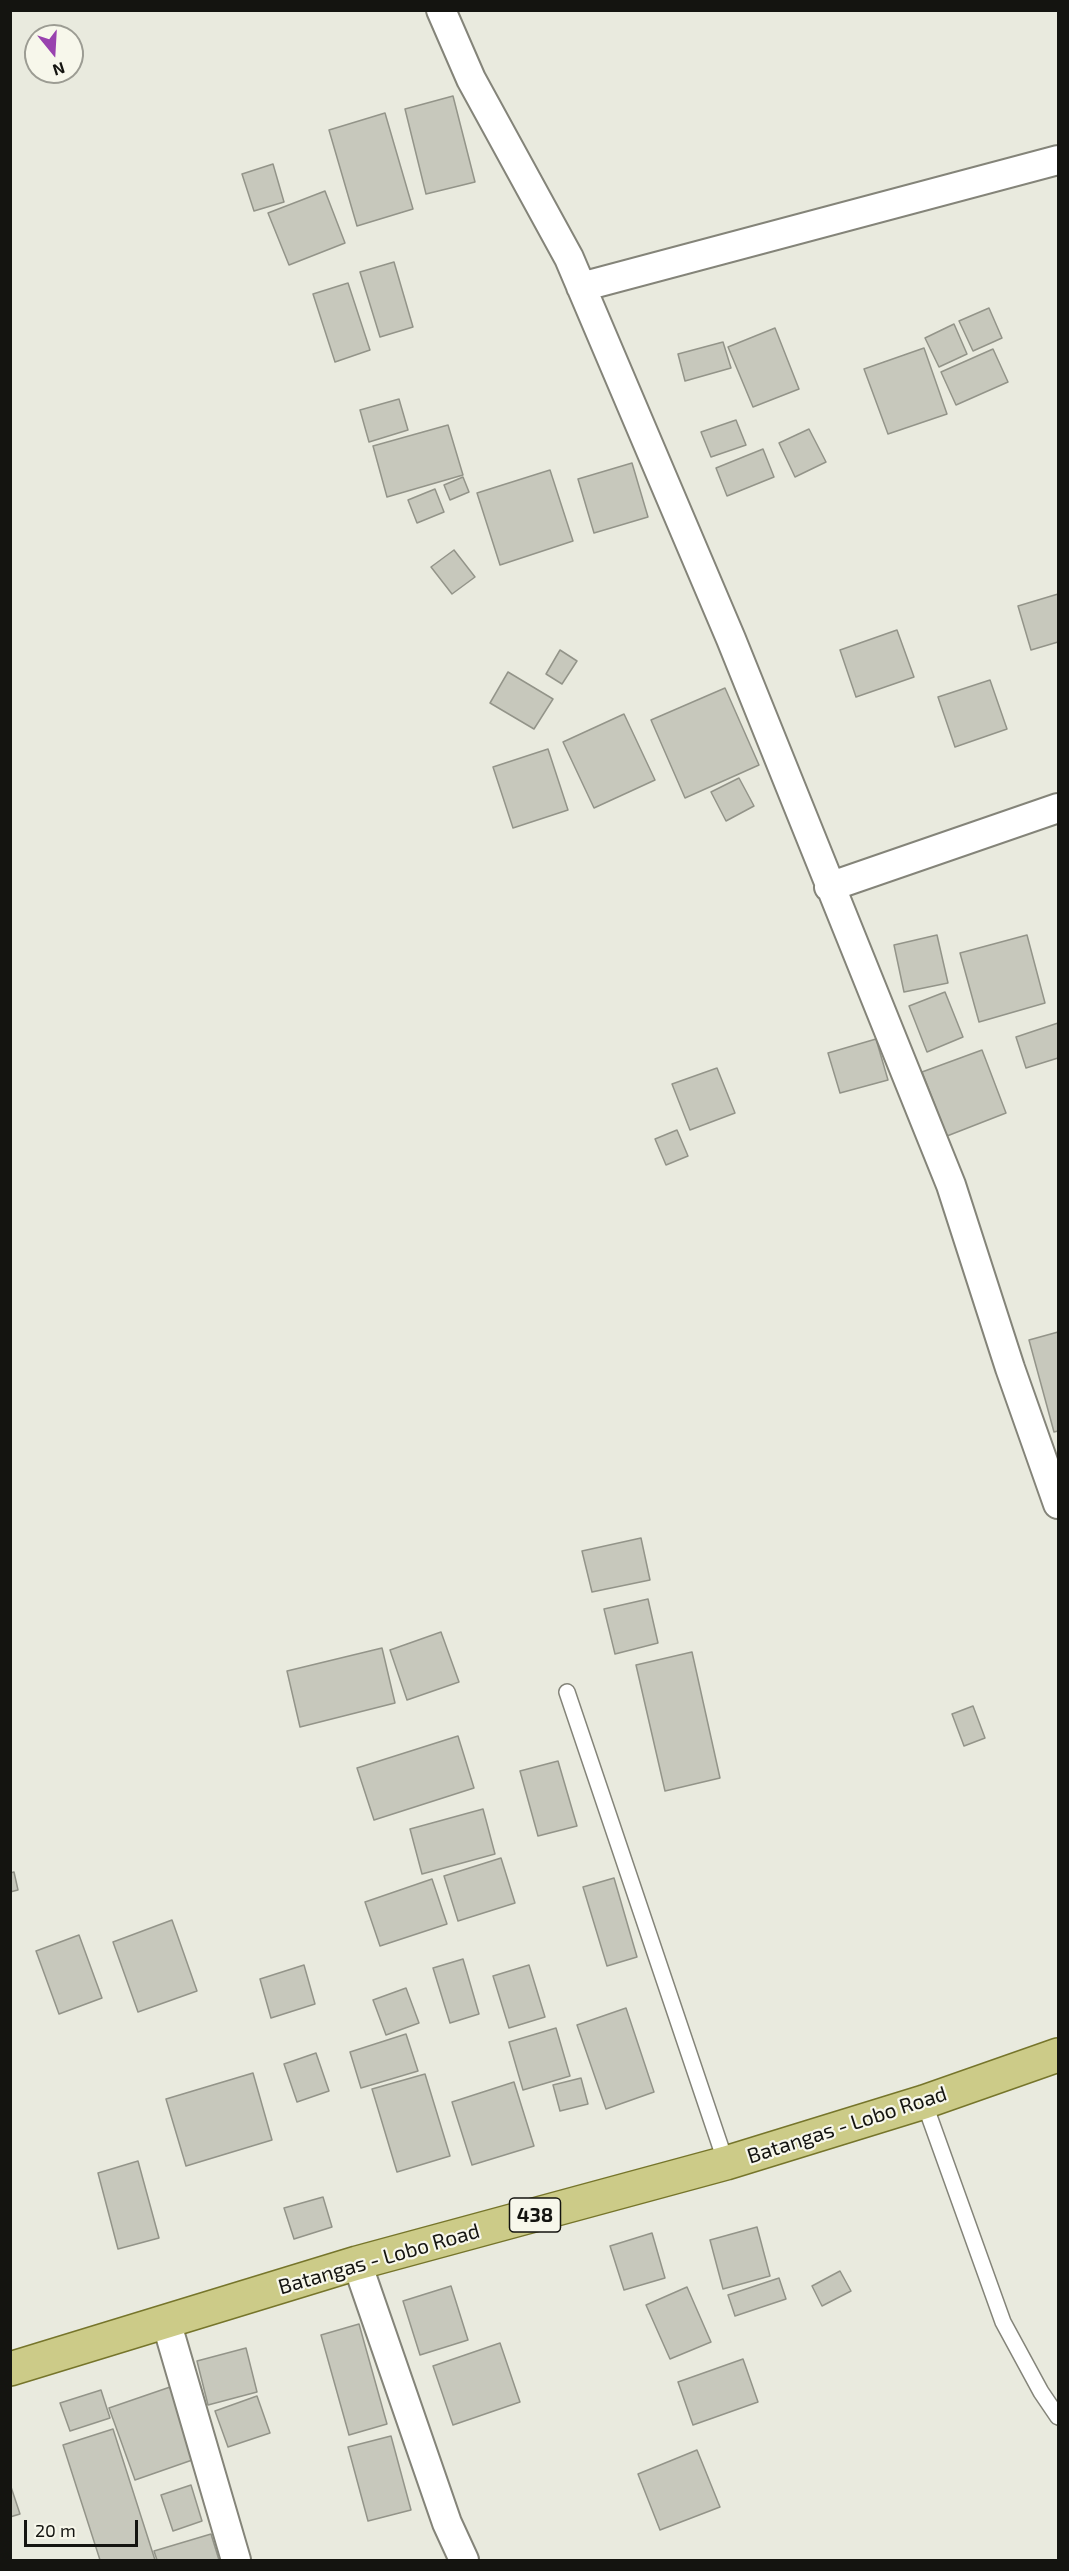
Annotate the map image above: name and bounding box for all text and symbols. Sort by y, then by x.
north arrow [24,24,84,84]
text: N [51,59,68,81]
street label: Batangas - Lobo Road [744,2081,950,2169]
road number: 438 [510,2198,560,2232]
street label: Batangas - Lobo Road [275,2218,483,2300]
scale bar [27,2508,141,2546]
text: 20 m [35,2519,76,2541]

